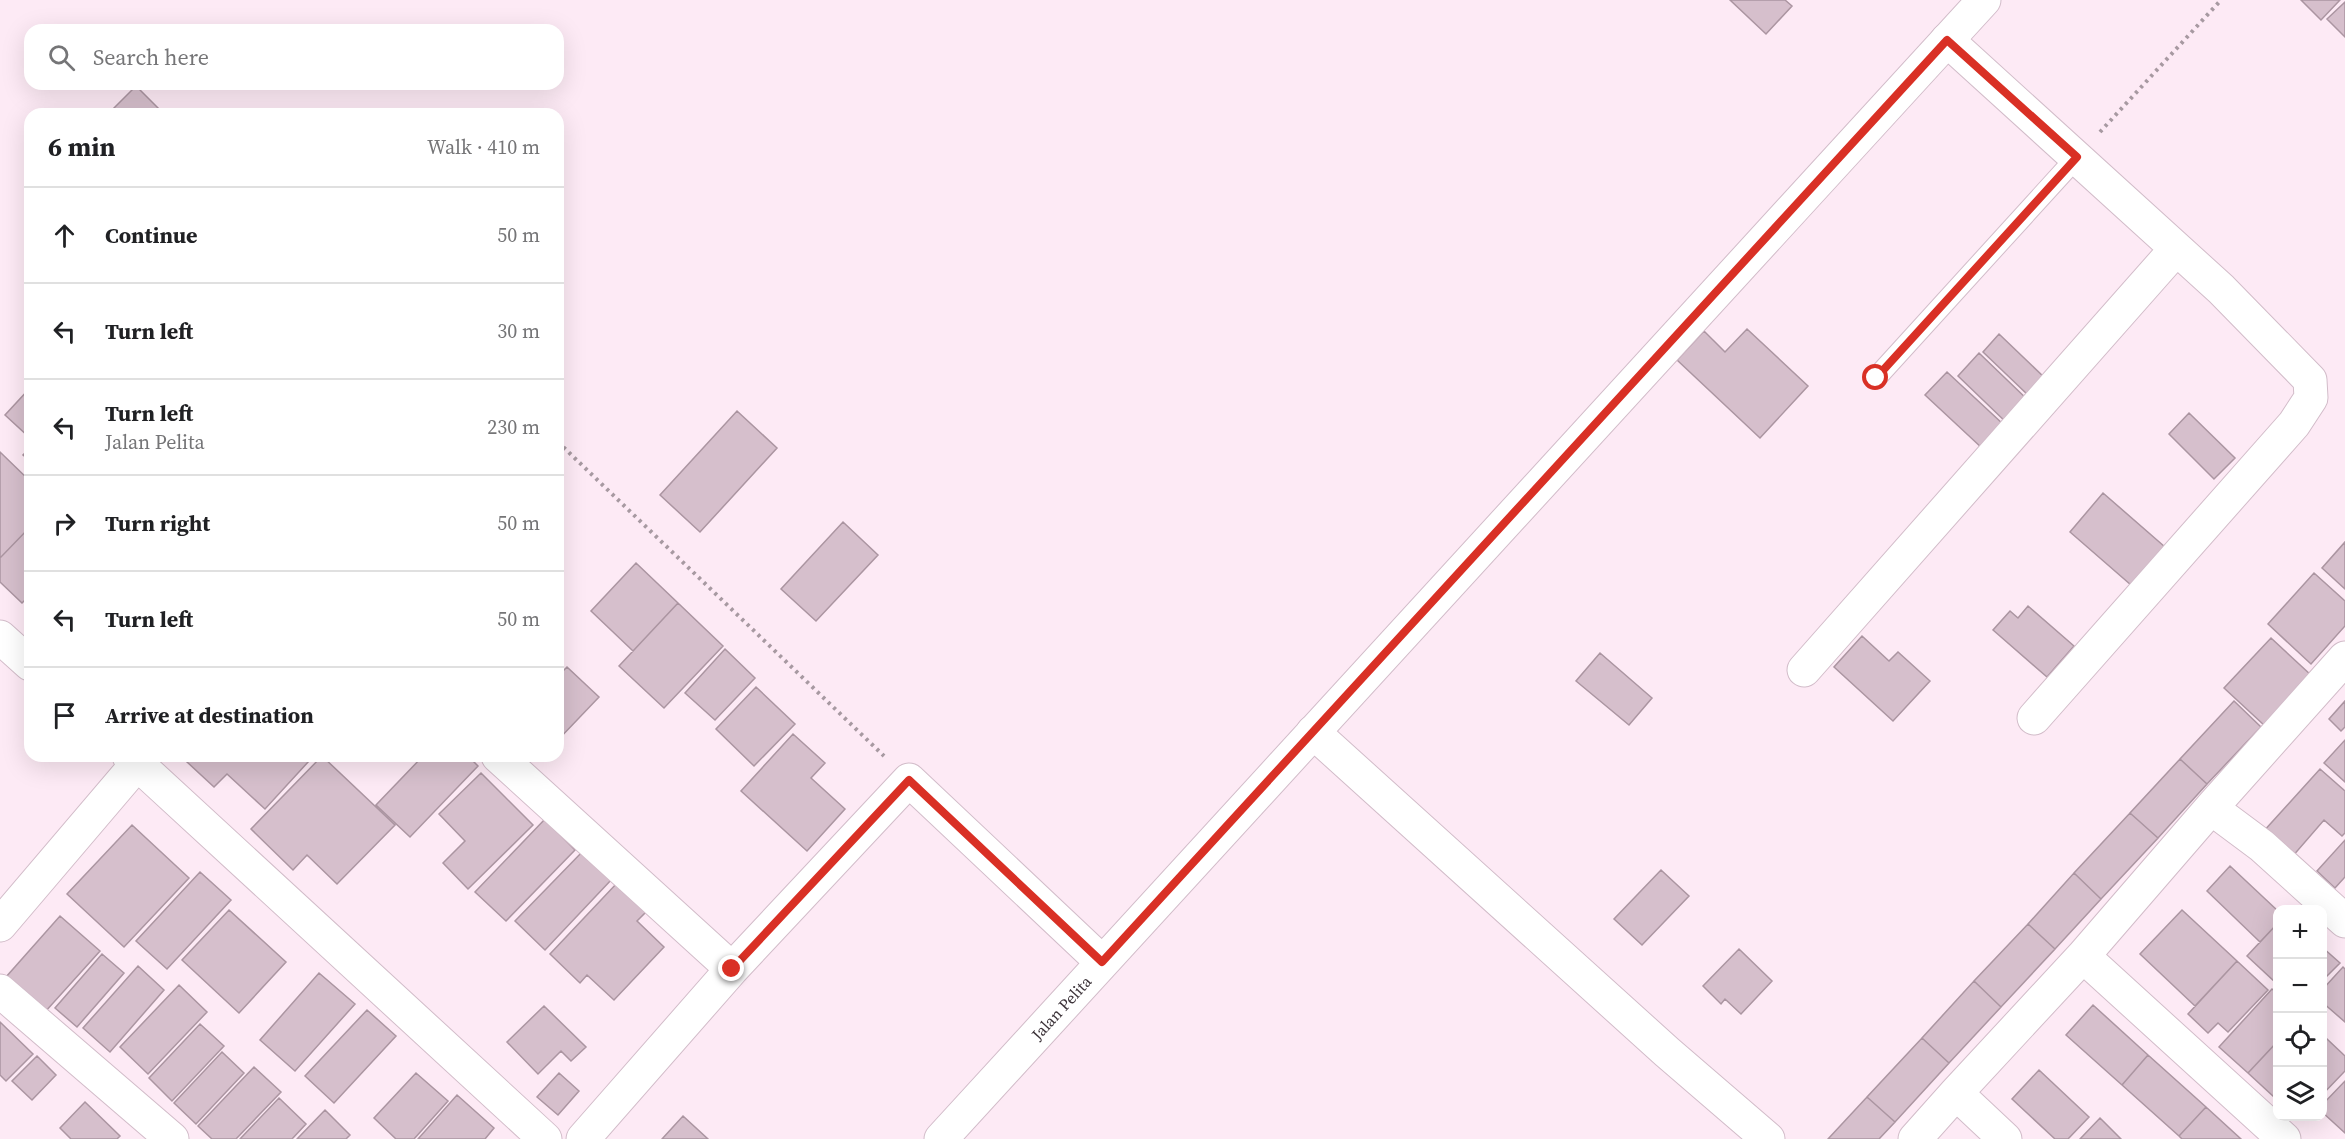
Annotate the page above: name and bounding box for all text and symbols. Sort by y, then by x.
search box [24,24,564,90]
icon: search [45,41,78,74]
text: Search here [93,42,209,72]
text: 6 min [48,129,115,165]
text: Walk · 410 m [427,133,540,161]
icon: ahead [48,219,81,252]
text: Continue [105,220,198,250]
text: 50 m [497,221,540,249]
icon: left [48,315,81,348]
text: Turn left [105,316,193,346]
text: 30 m [497,317,540,345]
route start [1862,364,1888,390]
text: Turn left [105,398,193,428]
icon: left [48,411,81,444]
text: 230 m [487,413,540,441]
text: Jalan Pelita [105,428,205,456]
icon: right [48,507,81,540]
text: Turn right [105,508,210,538]
text: 50 m [497,509,540,537]
icon: left [48,603,81,636]
text: Turn left [105,604,193,634]
text: 50 m [497,605,540,633]
icon: arrive [48,699,81,732]
text: Arrive at destination [105,700,314,730]
map controls [2273,905,2327,1121]
button: + [2273,905,2327,959]
route end [718,955,744,981]
button: − [2273,959,2327,1013]
street label: Jalan Pelita [1025,970,1097,1045]
button: locate [2273,1013,2327,1067]
button: layers [2273,1067,2327,1121]

